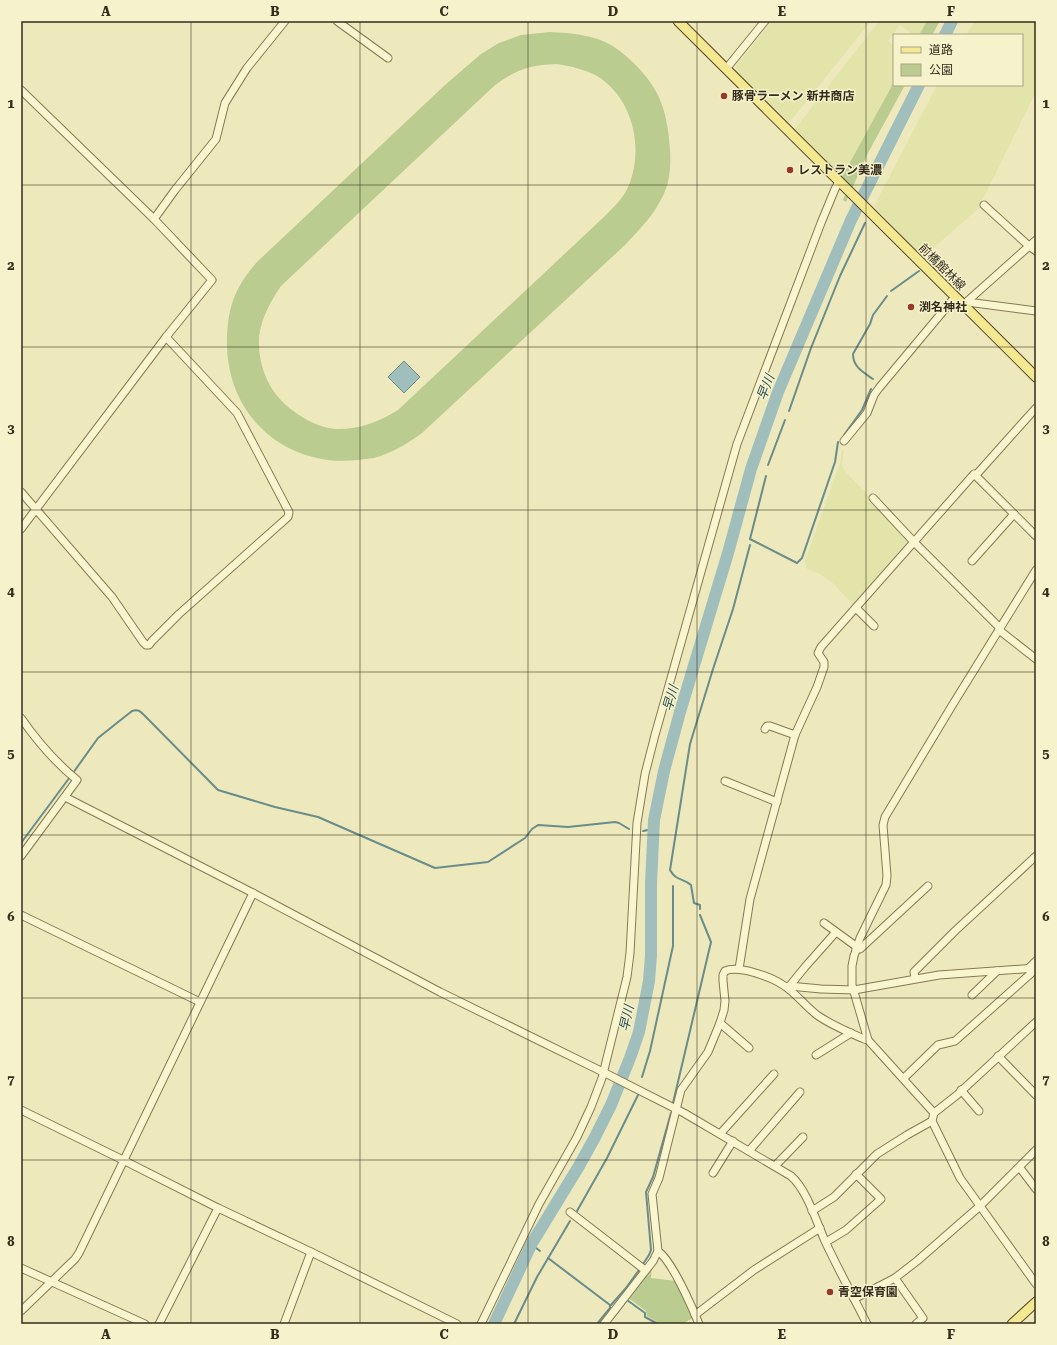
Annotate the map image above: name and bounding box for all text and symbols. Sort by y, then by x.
text: A [101,4,111,19]
text: B [270,4,280,19]
text: C [439,4,449,19]
text: D [608,4,618,19]
text: E [778,4,786,19]
text: F [947,4,955,19]
legend [893,34,1023,86]
text: 道路 [929,43,953,57]
text: 公園 [929,63,953,77]
place label: 豚骨ラーメン 新井商店 [732,89,855,103]
marker: 豚骨ラーメン 新井商店 [719,91,729,101]
text: 1 [7,96,15,111]
text: 1 [1042,96,1050,111]
place label: レストラン美濃 [798,163,882,177]
marker: レストラン美濃 [785,165,795,175]
street label: 前橋館林線 [916,241,968,293]
text: 2 [7,258,15,273]
text: 2 [1042,258,1050,273]
place label: 渕名神社 [919,300,967,314]
marker: 渕名神社 [906,302,916,312]
water label: 早川 [754,370,778,402]
text: 3 [7,421,15,436]
text: 3 [1042,421,1050,436]
text: 4 [7,584,15,599]
text: 4 [1042,584,1050,599]
water label: 早川 [660,682,682,713]
text: 5 [7,746,15,761]
text: 5 [1042,746,1050,761]
text: 6 [7,909,15,924]
text: 6 [1042,909,1050,924]
water label: 早川 [616,1002,637,1032]
text: 7 [7,1072,15,1087]
text: 7 [1042,1072,1050,1087]
text: 8 [7,1234,15,1249]
text: 8 [1042,1234,1050,1249]
place label: 青空保育園 [838,1285,898,1299]
marker: 青空保育園 [825,1287,835,1297]
text: A [101,1327,111,1342]
text: B [270,1327,280,1342]
text: C [439,1327,449,1342]
text: D [608,1327,618,1342]
text: E [778,1327,786,1342]
text: F [947,1327,955,1342]

